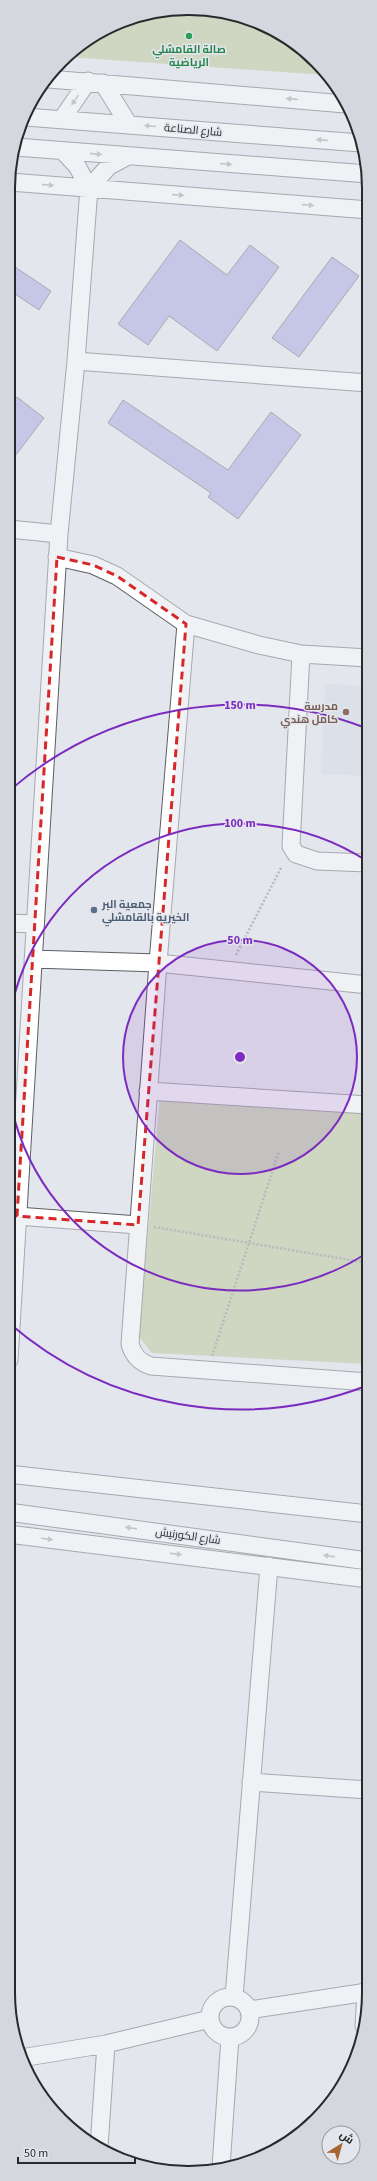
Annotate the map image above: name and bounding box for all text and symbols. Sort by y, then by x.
marker: صالة القامشلي الرياضية [184,31,194,41]
place label: صالة القامشلي الرياضية [152,42,226,70]
one-way arrow [71,95,79,106]
one-way arrow [286,96,298,103]
street label: شارع الصناعة [163,120,223,140]
one-way arrow [144,123,156,130]
one-way arrow [316,136,328,143]
one-way arrow [90,151,102,157]
one-way arrow [220,160,232,167]
one-way arrow [42,181,54,188]
one-way arrow [172,191,184,198]
one-way arrow [302,201,314,208]
text: 150 m [224,697,256,714]
place label: مدرسة كامل هندي [280,699,338,729]
marker: مدرسة كامل هندي [341,707,351,717]
text: 100 m [224,815,256,832]
place label: جمعية البر الخيرية بالقامشلي [101,897,189,927]
marker: جمعية البر الخيرية بالقامشلي [89,905,99,915]
text: 50 m [227,932,253,949]
centre of rings [233,1050,247,1064]
street label: شارع الكورنيش [154,1524,222,1548]
one-way arrow [125,1525,137,1531]
one-way arrow [41,1536,53,1542]
one-way arrow [170,1551,182,1558]
one-way arrow [323,1552,335,1559]
north arrow [321,2125,361,2165]
text: ش [337,2127,357,2148]
scale bar [18,2139,135,2165]
text: 50 m [24,2145,48,2162]

